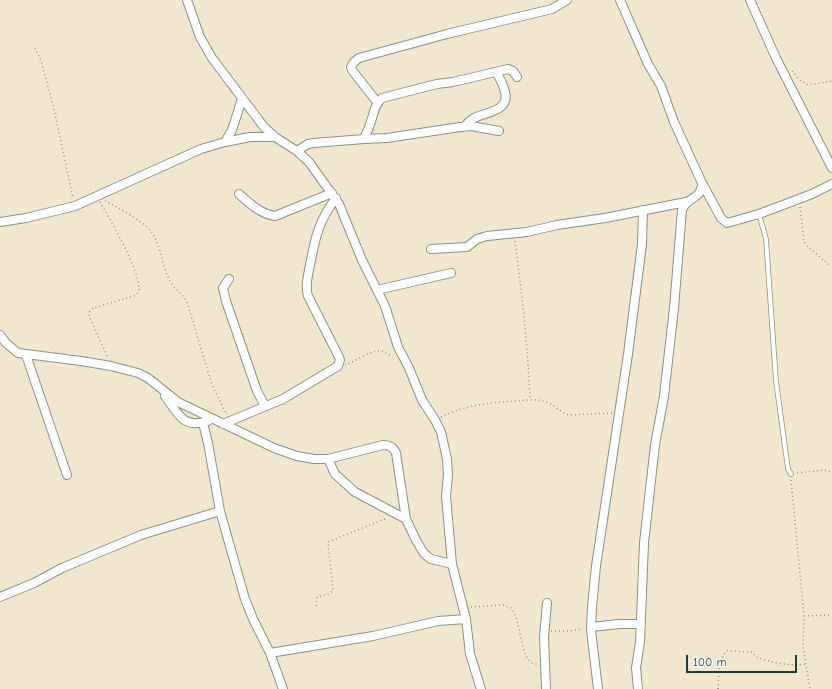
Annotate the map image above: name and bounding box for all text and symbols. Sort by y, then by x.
scale bar [688,647,799,673]
text: 100 m [693,655,726,669]

